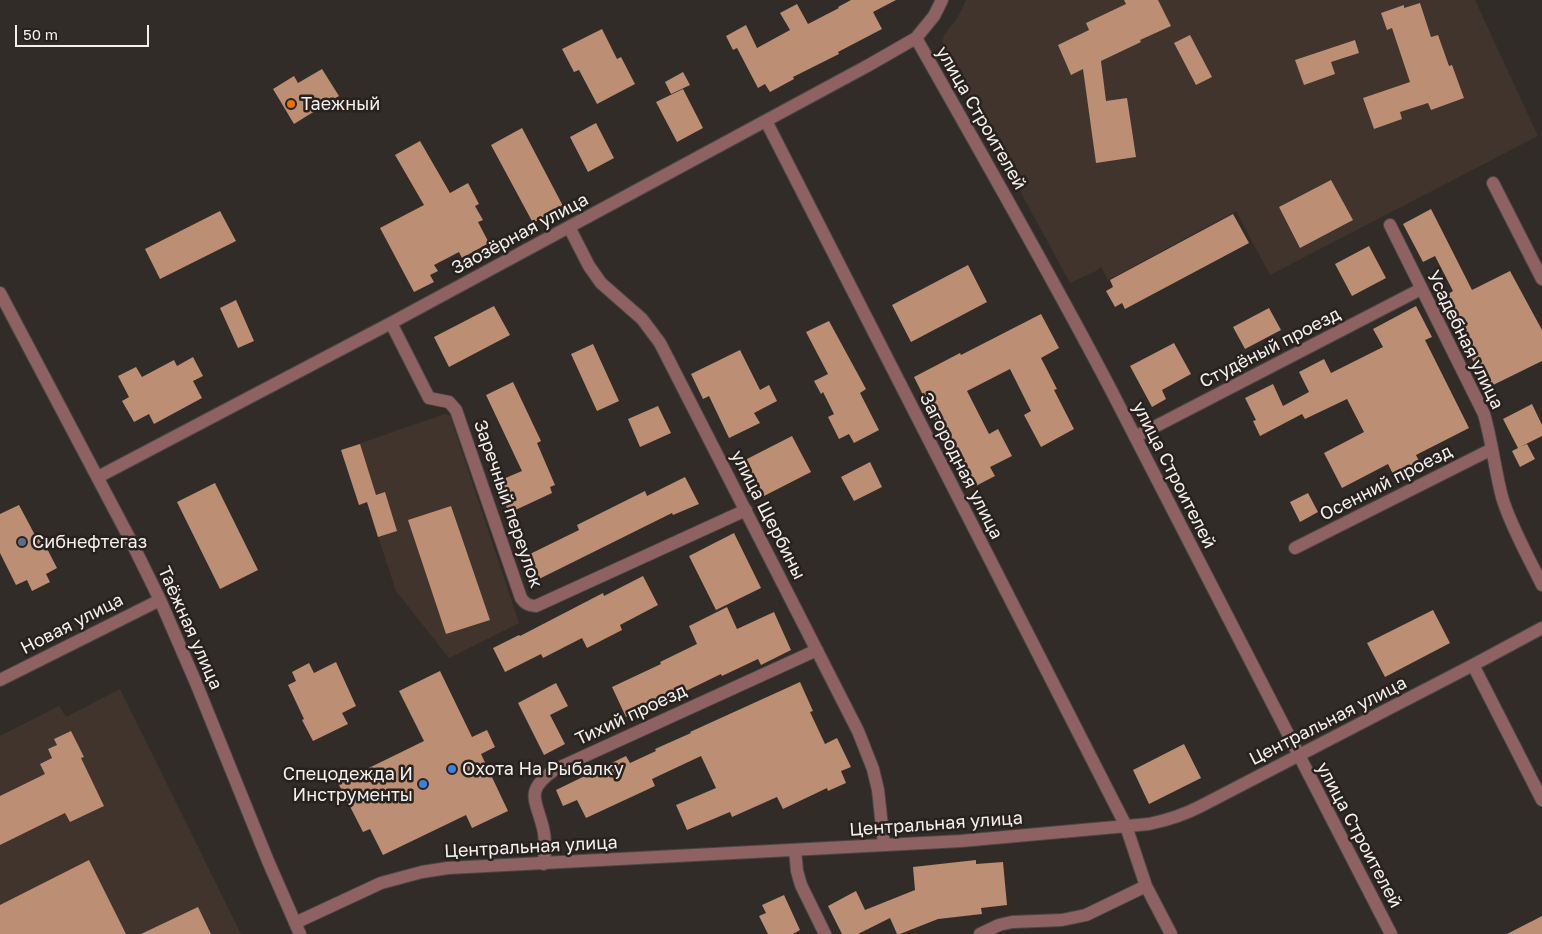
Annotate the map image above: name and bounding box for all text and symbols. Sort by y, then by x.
scale bar [18,15,151,47]
text: 50 m [23,25,58,43]
street label: улица Строителей [931,42,1031,194]
place label: Таежный [301,93,380,115]
marker: Таежный [285,98,297,110]
street label: Заозёрная улица [448,189,592,279]
street label: Усадебная улица [1422,267,1508,413]
street label: Студёный проезд [1196,303,1344,393]
street label: Загородная улица [915,389,1007,543]
street label: улица Строителей [1128,398,1220,552]
street label: Заречный переулок [469,417,547,591]
street label: Осенний проезд [1316,440,1456,526]
street label: улица Щербины [726,447,810,583]
place label: Сибнефтегаз [32,531,147,553]
marker: Сибнефтегаз [16,536,28,548]
street label: Таёжная улица [153,563,227,693]
street label: Новая улица [17,589,127,659]
street label: Центральная улица [1246,672,1410,770]
street label: Тихий проезд [572,680,690,750]
place label: Охота На Рыбалку [462,758,624,780]
street label: улица Строителей [1311,758,1407,912]
place label: Спецодежда И Инструменты [283,763,413,806]
marker: Охота На Рыбалку [446,763,458,775]
marker: Спецодежда И Инструменты [417,778,429,790]
street label: Центральная улица [849,807,1023,841]
street label: Центральная улица [444,832,618,862]

